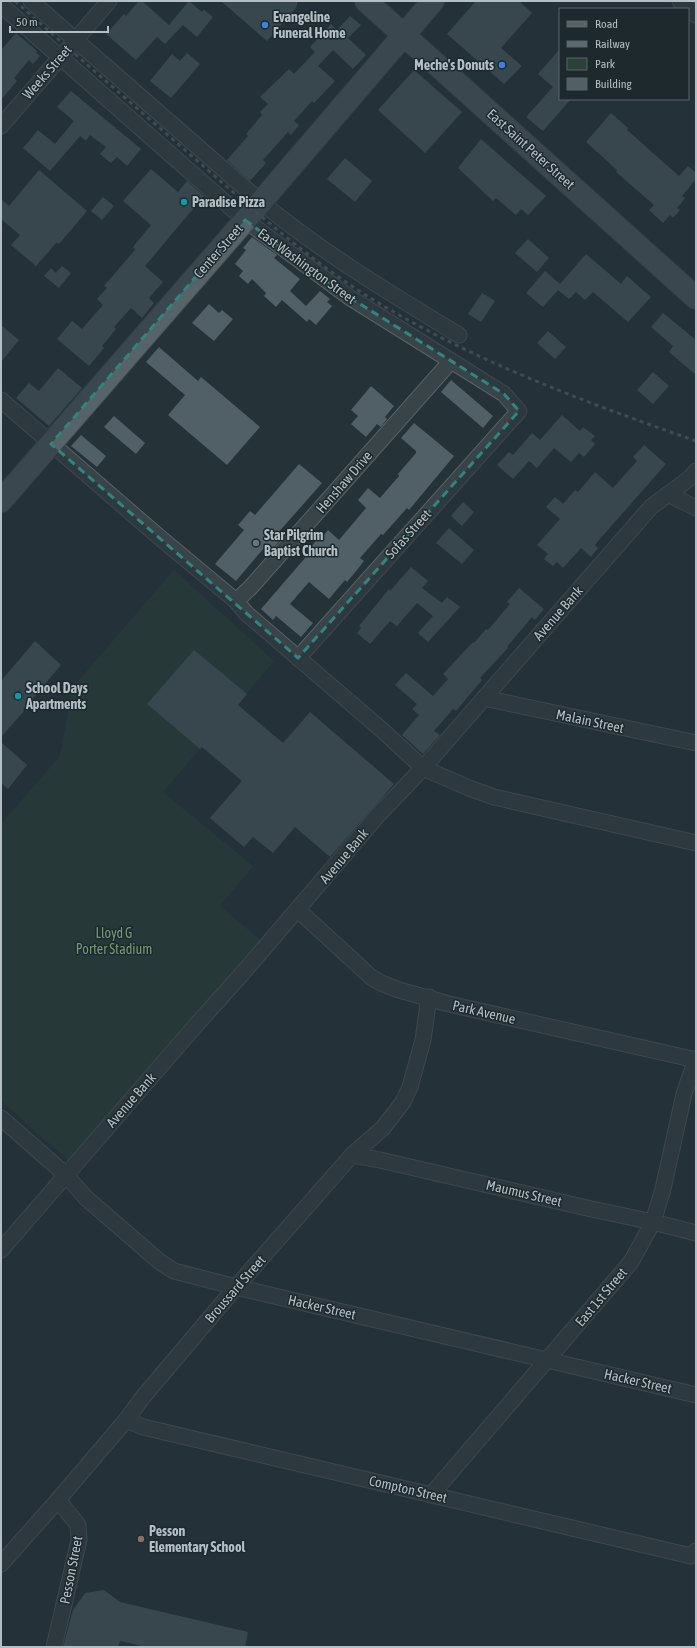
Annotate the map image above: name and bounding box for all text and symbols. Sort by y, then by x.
scale bar [10,8,108,34]
legend [559,8,689,100]
place label: Evangeline Funeral Home [273,9,346,41]
text: 50 m [16,15,38,29]
text: Road [595,17,618,31]
marker: Evangeline Funeral Home [260,20,270,30]
text: Railway [595,37,630,51]
street label: Weeks Street [19,42,75,102]
place label: Meche's Donuts [414,57,494,73]
text: Park [595,57,616,71]
marker: Meche's Donuts [497,60,507,70]
text: Building [595,77,633,91]
street label: East Saint Peter Street [484,106,578,192]
place label: Paradise Pizza [192,194,266,210]
marker: Paradise Pizza [179,197,189,207]
street label: Center Street [190,221,246,281]
street label: East Washington Street [255,225,359,307]
street label: Henshaw Drive [313,448,375,516]
street label: Sofas Street [382,506,434,562]
place label: Star Pilgrim Baptist Church [264,527,338,559]
marker: Star Pilgrim Baptist Church [251,538,261,548]
street label: Avenue Bank [530,583,586,643]
place label: School Days Apartments [25,680,88,712]
marker: School Days Apartments [13,691,23,701]
street label: Malain Street [555,706,625,736]
street label: Avenue Bank [316,825,372,887]
park label: Lloyd G Porter Stadium [76,925,152,957]
street label: Park Avenue [451,997,517,1027]
street label: Avenue Bank [103,1070,159,1130]
street label: Maumus Street [485,1177,563,1209]
street label: Broussard Street [201,1252,269,1326]
street label: East 1st Street [572,1264,630,1330]
street label: Hacker Street [287,1291,357,1323]
street label: Hacker Street [603,1365,673,1397]
street label: Compton Street [367,1472,449,1506]
place label: Pesson Elementary School [149,1523,245,1555]
marker: Pesson Elementary School [136,1534,146,1544]
street label: Pesson Street [57,1535,85,1605]

